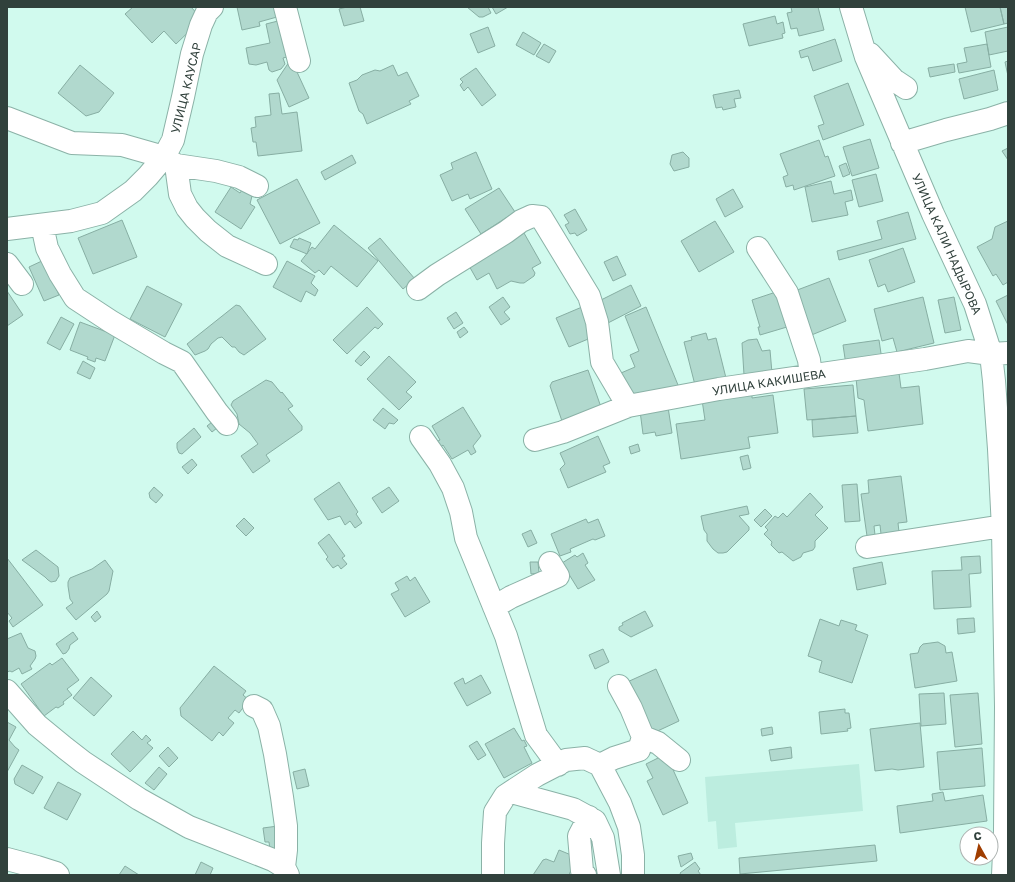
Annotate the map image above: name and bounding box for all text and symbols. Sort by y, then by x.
street label: УЛИЦА КАУСАР [167,41,205,135]
street label: УЛИЦА КАЛИ НАДЫРОВА [909,171,985,317]
street label: УЛИЦА КАКИШЕВА [711,366,827,398]
north arrow [959,826,999,866]
text: С [973,829,982,843]

